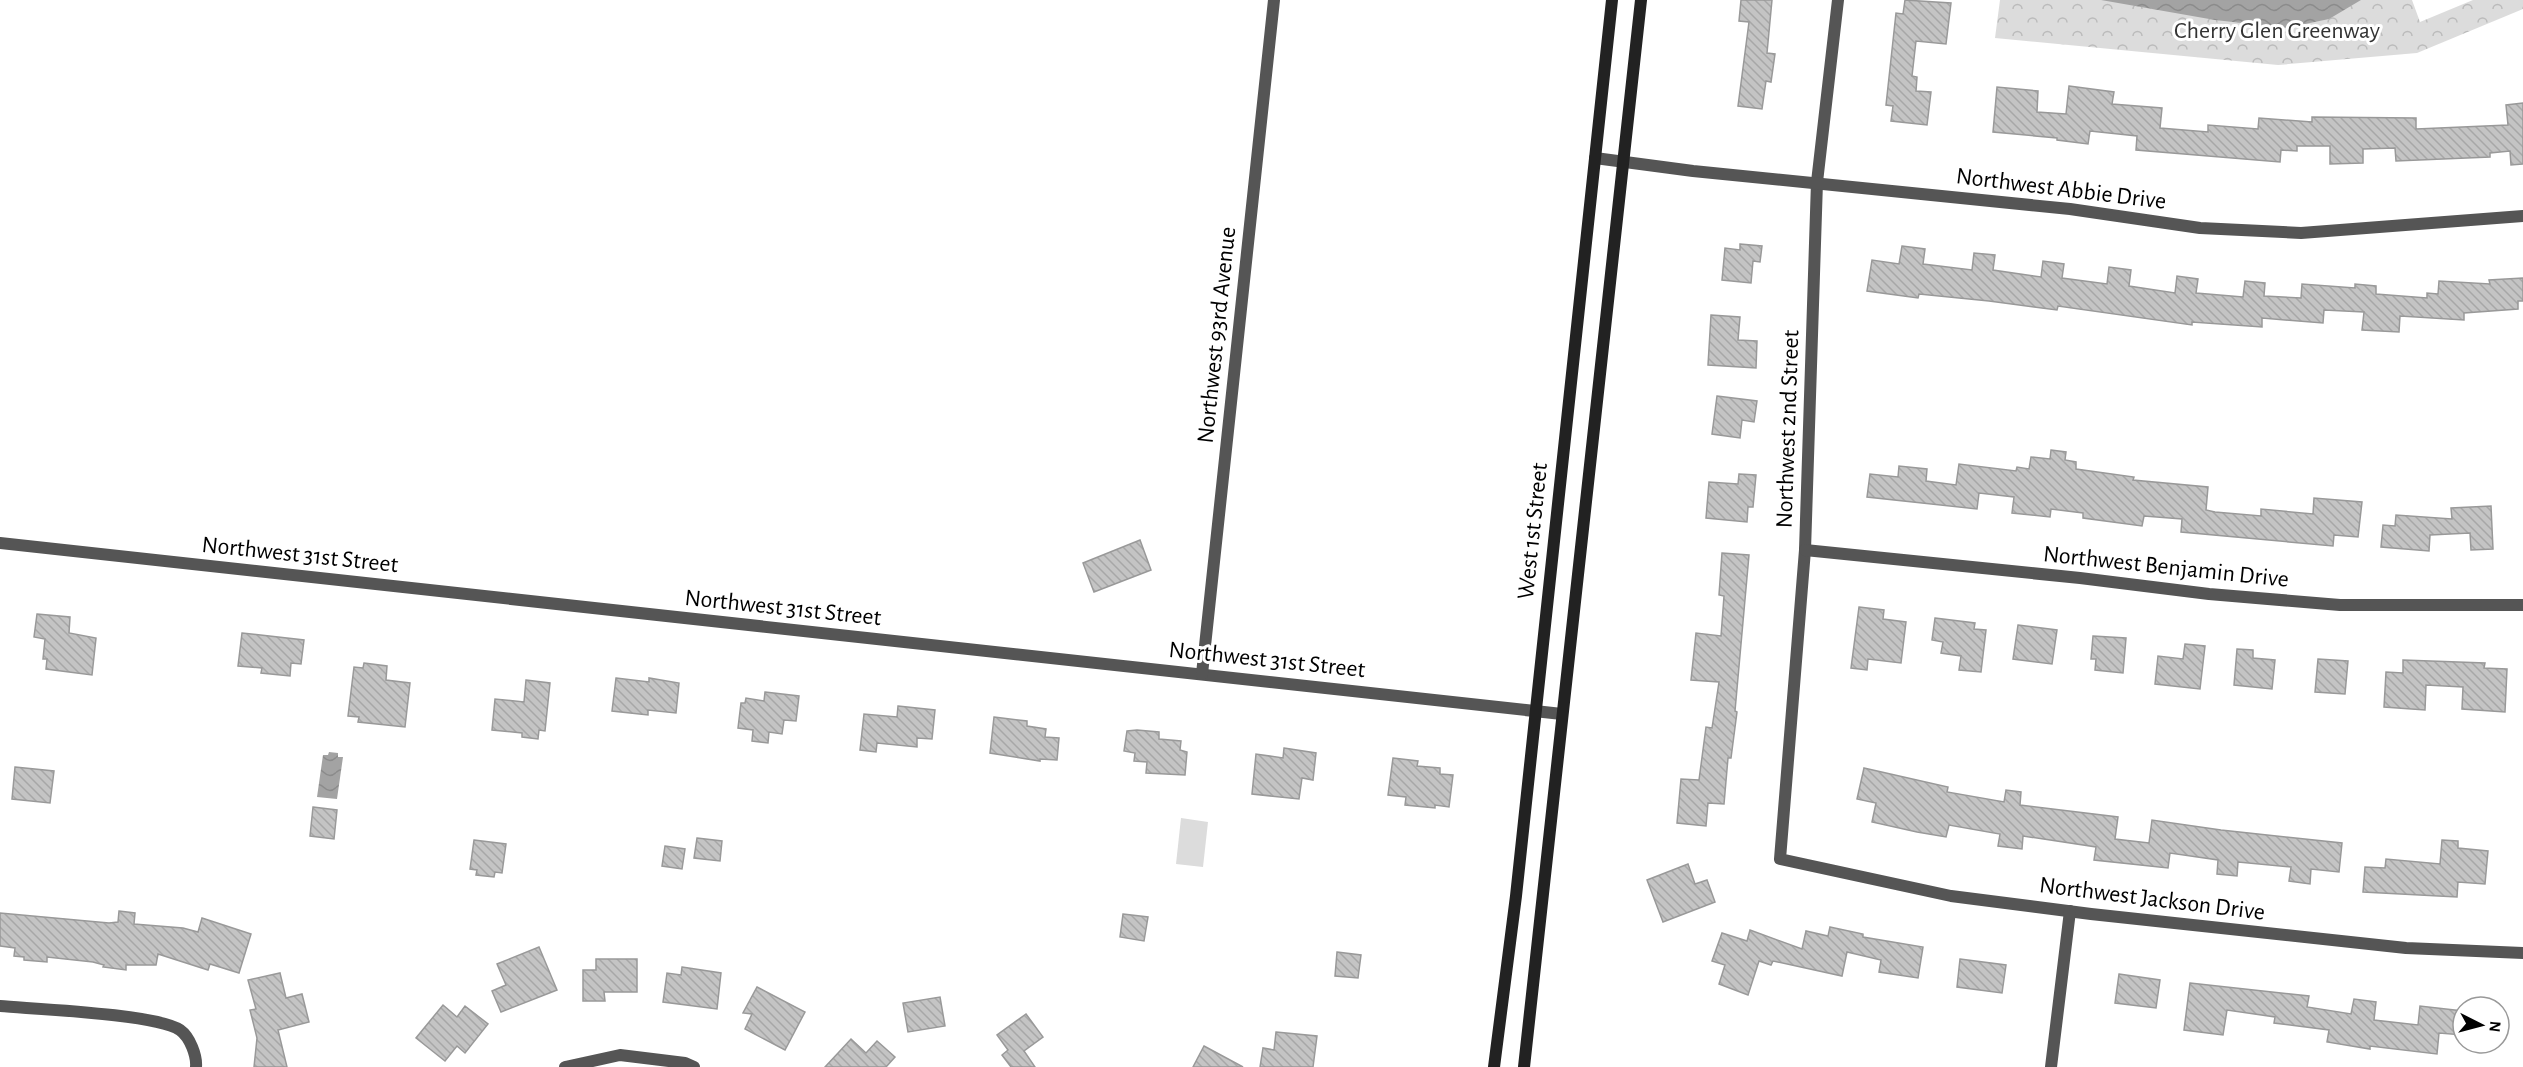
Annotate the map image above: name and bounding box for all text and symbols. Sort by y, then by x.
park label: Cherry Glen Greenway [2174,19,2380,43]
street label: Northwest Abbie Drive [1955,164,2167,214]
street label: Northwest 93rd Avenue [1194,226,1240,444]
street label: Northwest 2nd Street [1773,329,1803,529]
street label: West 1st Street [1514,461,1552,600]
street label: Northwest 31st Street [201,533,400,577]
street label: Northwest Benjamin Drive [2042,542,2290,592]
street label: Northwest 31st Street [684,586,883,630]
street label: Northwest 31st Street [1168,638,1367,682]
street label: Northwest Jackson Drive [2038,873,2266,925]
north arrow [2451,995,2511,1055]
text: N [2486,1020,2503,1033]

